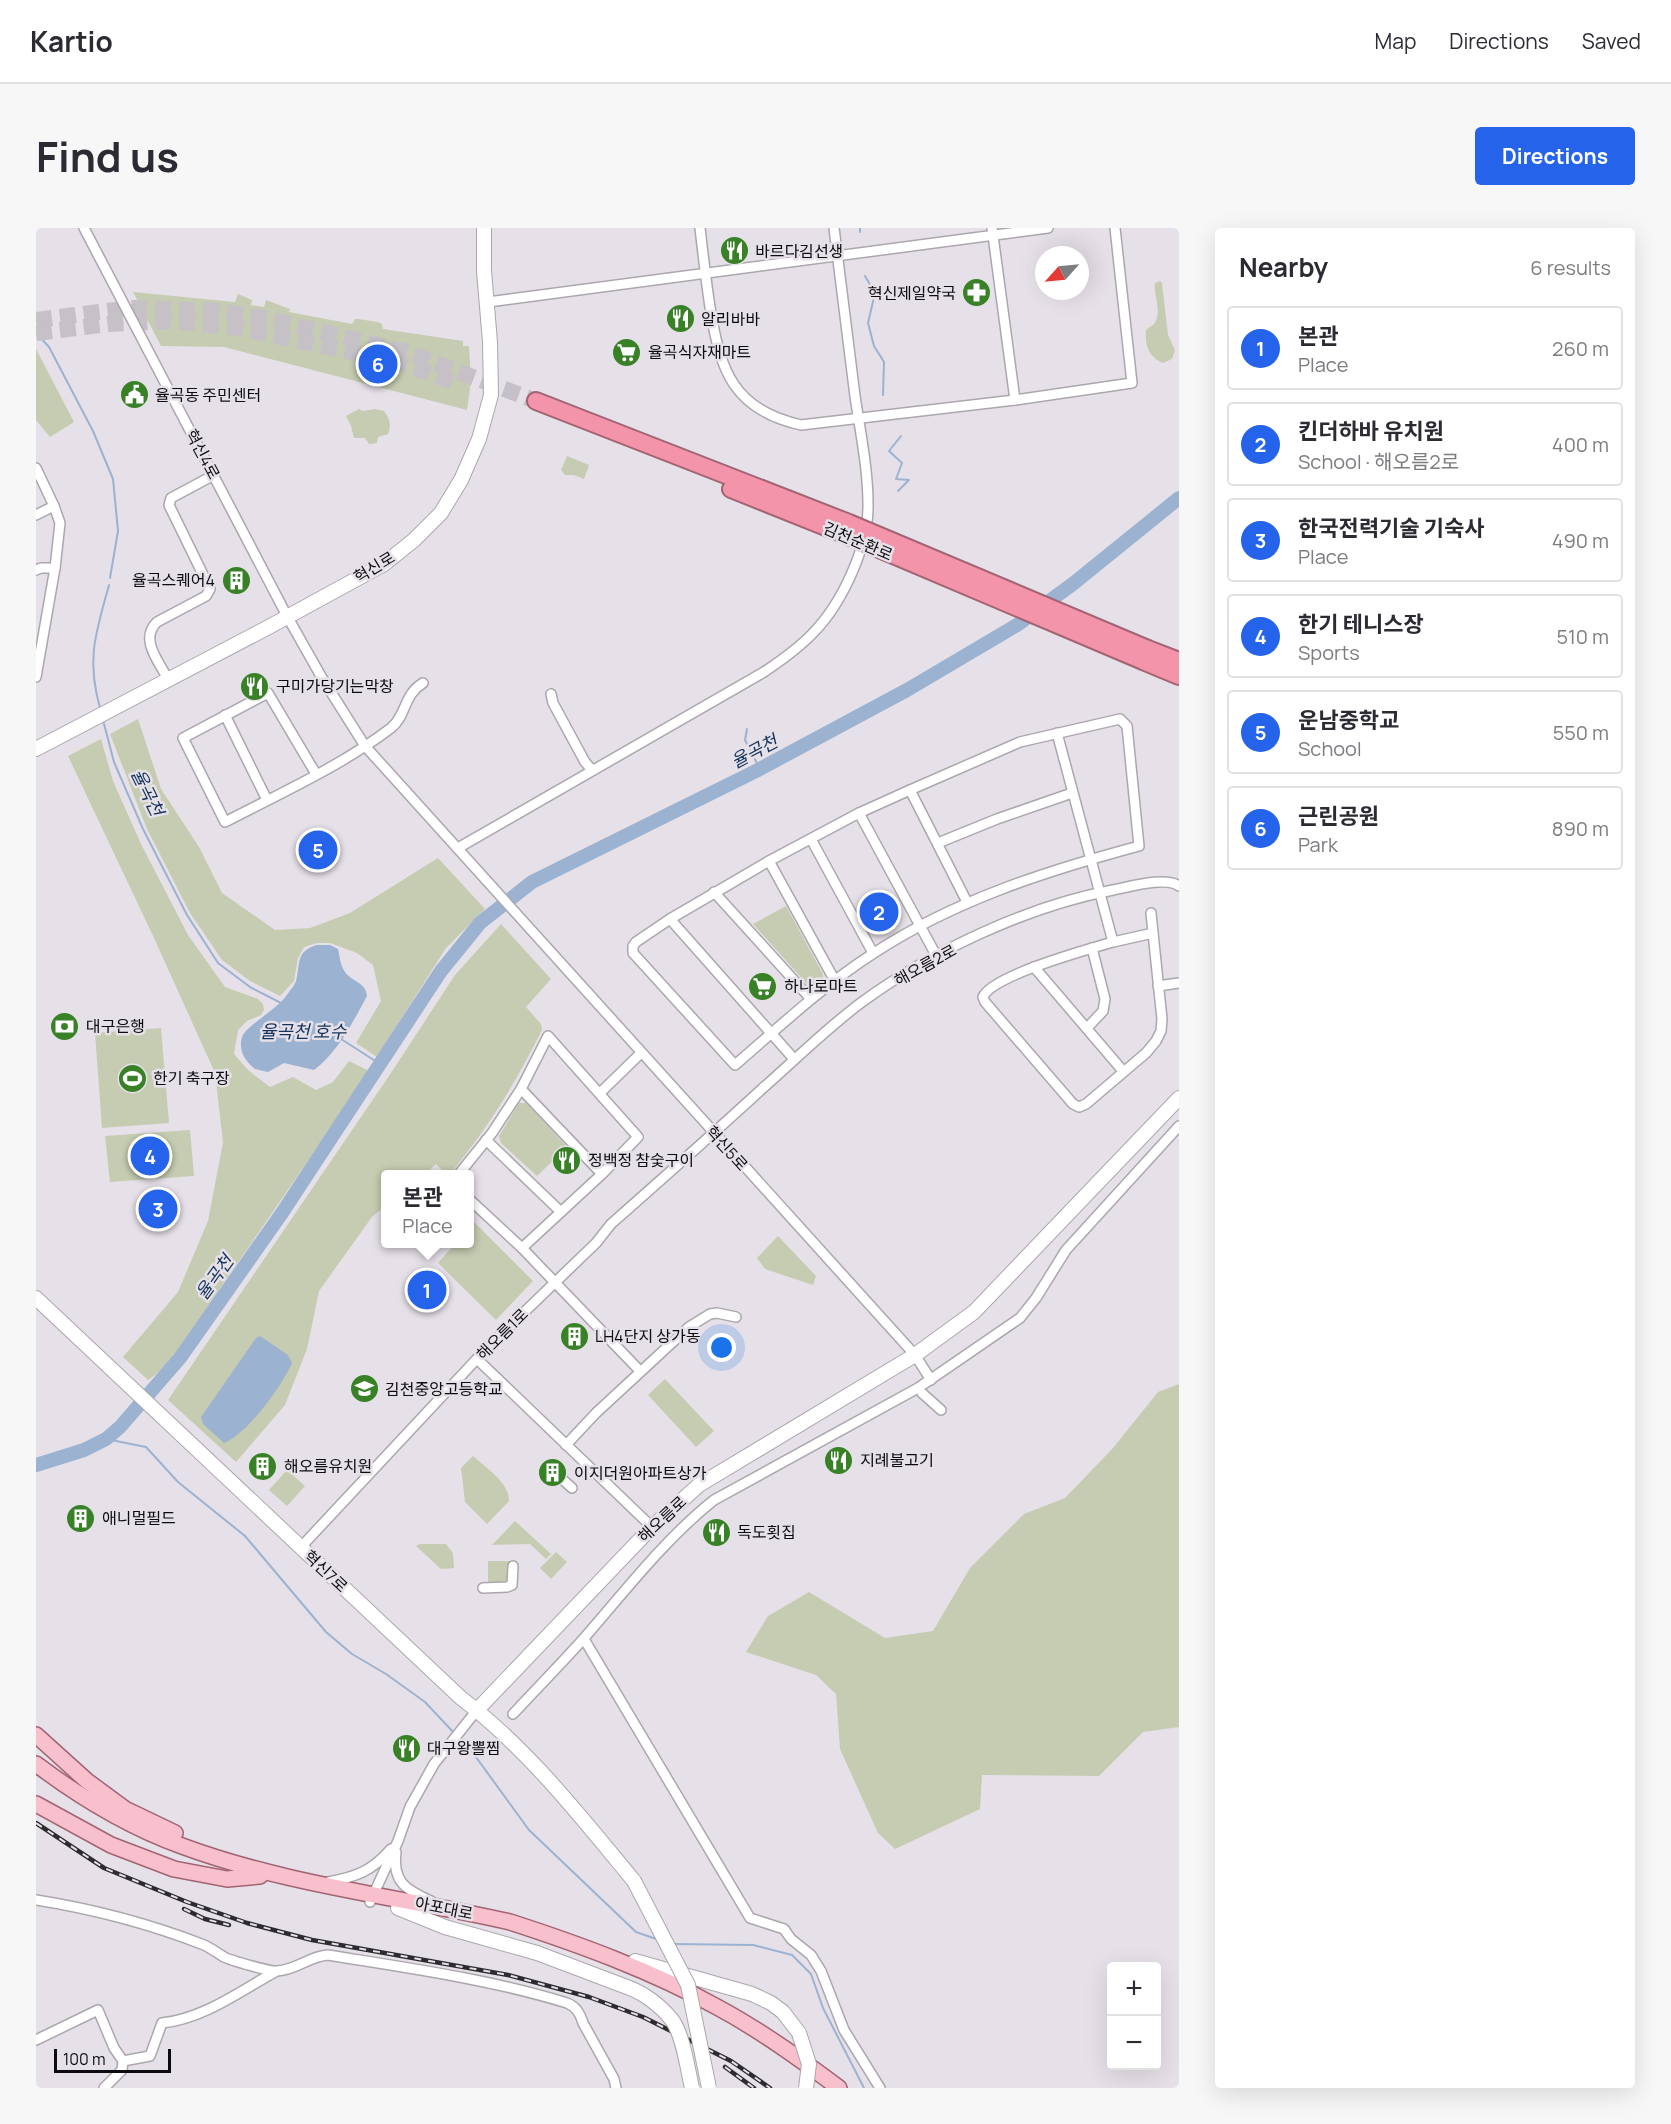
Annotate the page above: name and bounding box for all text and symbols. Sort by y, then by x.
text: Kartio [30,22,113,60]
text: Map [1375,27,1416,55]
text: Directions [1449,27,1549,55]
text: Saved [1582,27,1641,55]
text: Find us [36,127,179,185]
button: Directions [1475,127,1635,185]
restaurant icon: 바르다김선생 [718,235,750,267]
place label: 바르다김선생 [755,240,843,262]
north arrow [1035,246,1089,300]
text: Nearby [1239,249,1328,285]
text: 6 results [1530,254,1611,281]
pharmacy icon: 혁신제일약국 [961,277,993,309]
place label: 혁신제일약국 [868,282,956,304]
restaurant icon: 알리바바 [664,303,696,335]
place label: 알리바바 [701,308,760,330]
text: 본관 [1298,321,1338,351]
text: 1 [1256,335,1265,362]
text: 260 m [1552,335,1609,362]
supermarket icon: 율곡식자재마트 [611,336,643,368]
place label: 율곡식자재마트 [648,341,751,363]
pin: 6 [358,342,398,386]
text: Place [1298,351,1348,378]
public building icon: 율곡동 주민센터 [118,379,150,411]
place label: 율곡동 주민센터 [155,384,261,406]
text: 킨더하바 유치원 [1298,416,1444,446]
street label: 혁신4로 [181,425,225,483]
text: 2 [1255,431,1266,458]
text: 400 m [1552,431,1609,458]
text: School · 해오름2로 [1298,448,1459,475]
text: 한국전력기술 기숙사 [1298,513,1485,543]
street label: 김천순환로 [820,516,896,566]
text: 3 [1255,527,1266,554]
text: 490 m [1552,527,1609,554]
text: Place [1298,543,1348,570]
street label: 혁신로 [349,546,399,588]
building icon: 율곡스퀘어4 [220,564,252,596]
place label: 율곡스퀘어4 [132,569,215,591]
text: 한기 테니스장 [1298,609,1424,639]
text: 4 [1254,623,1267,650]
text: 510 m [1556,623,1609,650]
text: Sports [1298,639,1360,666]
restaurant icon: 구미가당기는막창 [239,670,271,702]
place label: 구미가당기는막창 [276,675,394,697]
text: 운남중학교 [1298,705,1399,735]
text: 5 [1255,719,1266,746]
text: 550 m [1553,719,1609,746]
water label: 율곡천 [726,728,784,773]
text: School [1298,735,1362,762]
water label: 율곡천 [126,764,171,822]
text: 근린공원 [1298,801,1379,831]
text: 6 [1254,815,1267,842]
text: 890 m [1552,815,1609,842]
pin: 5 [298,828,338,872]
text: Park [1298,831,1338,858]
pin: 2 [860,890,898,934]
street label: 해오름2로 [890,939,960,991]
supermarket icon: 하나로마트 [747,970,779,1002]
place label: 하나로마트 [784,975,858,997]
bank icon: 대구은행 [49,1010,81,1042]
place label: 대구은행 [86,1015,145,1037]
water label: 율곡천 호수 [260,1019,348,1043]
sports icon: 한기 축구장 [116,1062,148,1094]
place label: 한기 축구장 [153,1067,230,1089]
street label: 혁신5로 [701,1121,753,1175]
pin: 4 [130,1134,170,1178]
restaurant icon: 정백정 참숯구이 [551,1144,583,1176]
place label: 정백정 참숯구이 [588,1149,694,1171]
popup [381,1170,474,1248]
text: 본관 [402,1182,443,1212]
pin: 3 [138,1186,178,1232]
text: Place [402,1212,453,1239]
water label: 율곡천 [190,1248,240,1304]
pin: 1 [408,1268,446,1312]
street label: 해오름1로 [471,1303,533,1365]
building icon: LH4단지 상가동 [558,1320,590,1352]
place label: LH4단지 상가동 [595,1325,701,1347]
your location [707,1333,736,1362]
school or university icon: 김천중앙고등학교 [348,1373,380,1405]
place label: 김천중앙고등학교 [385,1378,503,1400]
restaurant icon: 지례불고기 [823,1444,855,1476]
place label: 지례불고기 [860,1449,934,1471]
building icon: 해오름유치원 [247,1450,279,1482]
place label: 해오름유치원 [284,1455,372,1477]
building icon: 이지더원아파트상가 [537,1457,569,1489]
place label: 이지더원아파트상가 [574,1462,707,1484]
street label: 해오름로 [633,1491,691,1547]
building icon: 애니멀필드 [65,1502,97,1534]
place label: 애니멀필드 [102,1507,176,1529]
restaurant icon: 독도횟집 [700,1516,732,1548]
place label: 독도횟집 [737,1521,796,1543]
street label: 혁신7로 [299,1545,353,1597]
restaurant icon: 대구왕뽈찜 [390,1732,422,1764]
place label: 대구왕뽈찜 [427,1737,501,1759]
street label: 아포대로 [413,1892,475,1924]
map controls [1107,1962,1161,2070]
button: + [1107,1962,1161,2016]
button: − [1107,2016,1161,2070]
scale bar [54,2046,171,2074]
text: 100 m [63,2048,106,2070]

